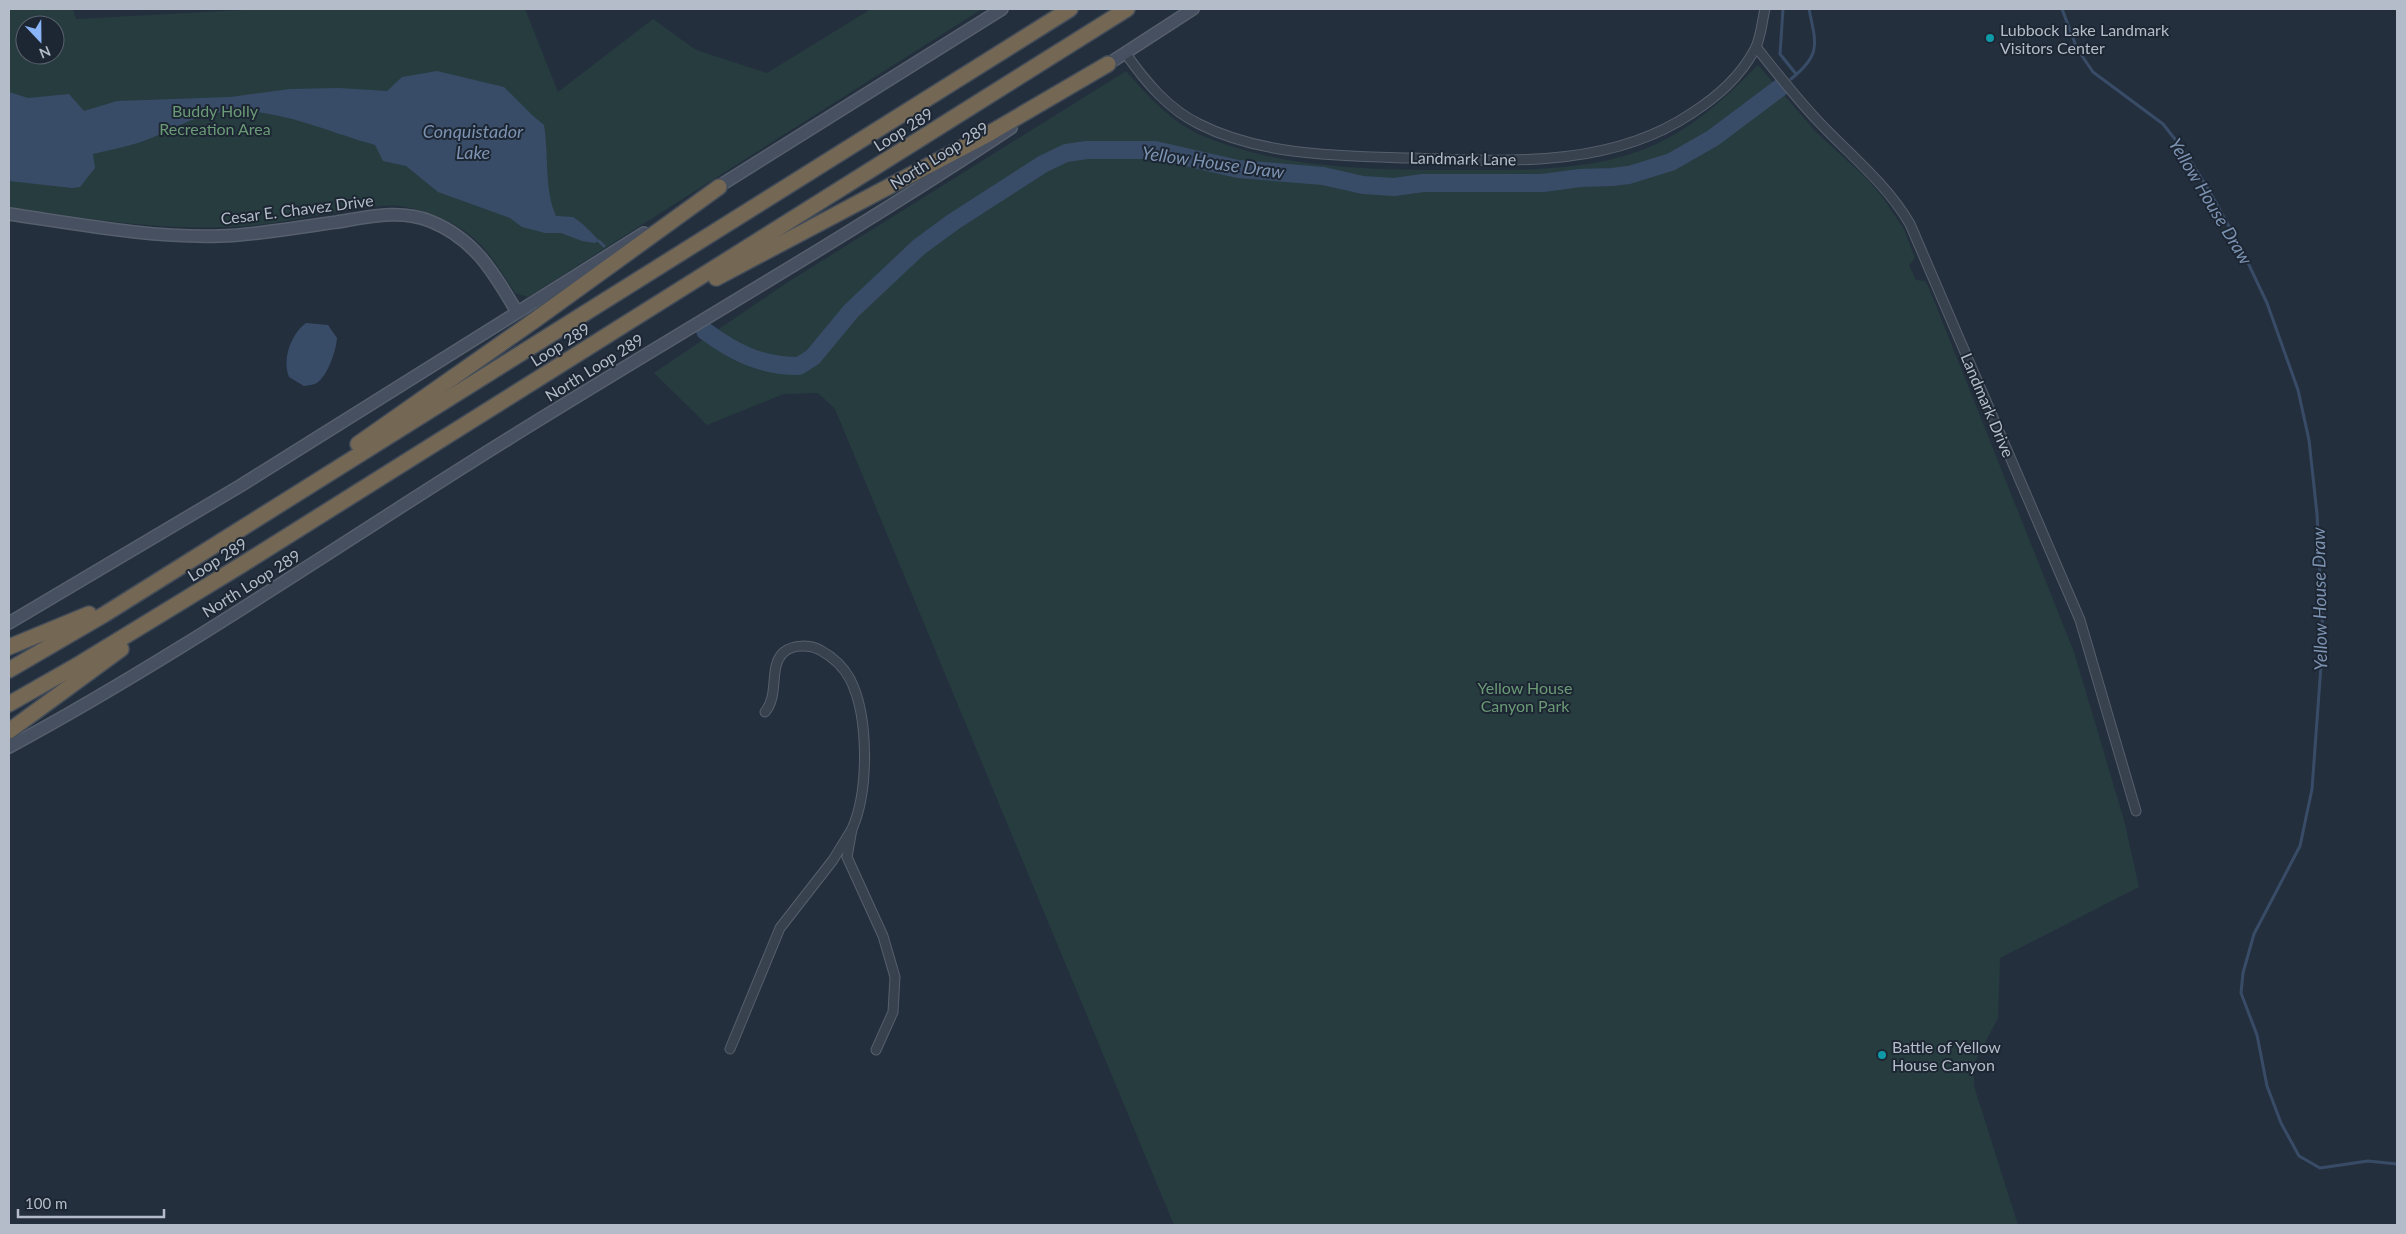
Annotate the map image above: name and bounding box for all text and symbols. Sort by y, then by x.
north arrow [15,15,65,65]
place label: Lubbock Lake Landmark Visitors Center [2000,20,2170,57]
marker: Lubbock Lake Landmark Visitors Center [1984,32,1996,44]
text: N [37,43,53,62]
park label: Buddy Holly Recreation Area [159,101,271,138]
street label: Loop 289 [870,103,936,155]
street label: North Loop 289 [886,117,992,193]
water label: Conquistador Lake [423,120,524,163]
water label: Yellow House Draw [2165,134,2258,269]
water label: Yellow House Draw [1140,141,1287,183]
street label: Landmark Lane [1409,148,1517,168]
street label: Cesar E. Chavez Drive [219,190,375,228]
street label: Loop 289 [527,318,593,370]
street label: North Loop 289 [541,329,647,405]
street label: Landmark Drive [1957,350,2019,460]
water label: Yellow House Draw [2307,526,2331,671]
street label: Loop 289 [184,533,250,585]
street label: North Loop 289 [198,545,304,621]
park label: Yellow House Canyon Park [1478,678,1572,715]
place label: Battle of Yellow House Canyon [1892,1037,2001,1074]
marker: Battle of Yellow House Canyon [1876,1049,1888,1061]
scale bar [18,1186,164,1218]
text: 100 m [25,1194,67,1212]

